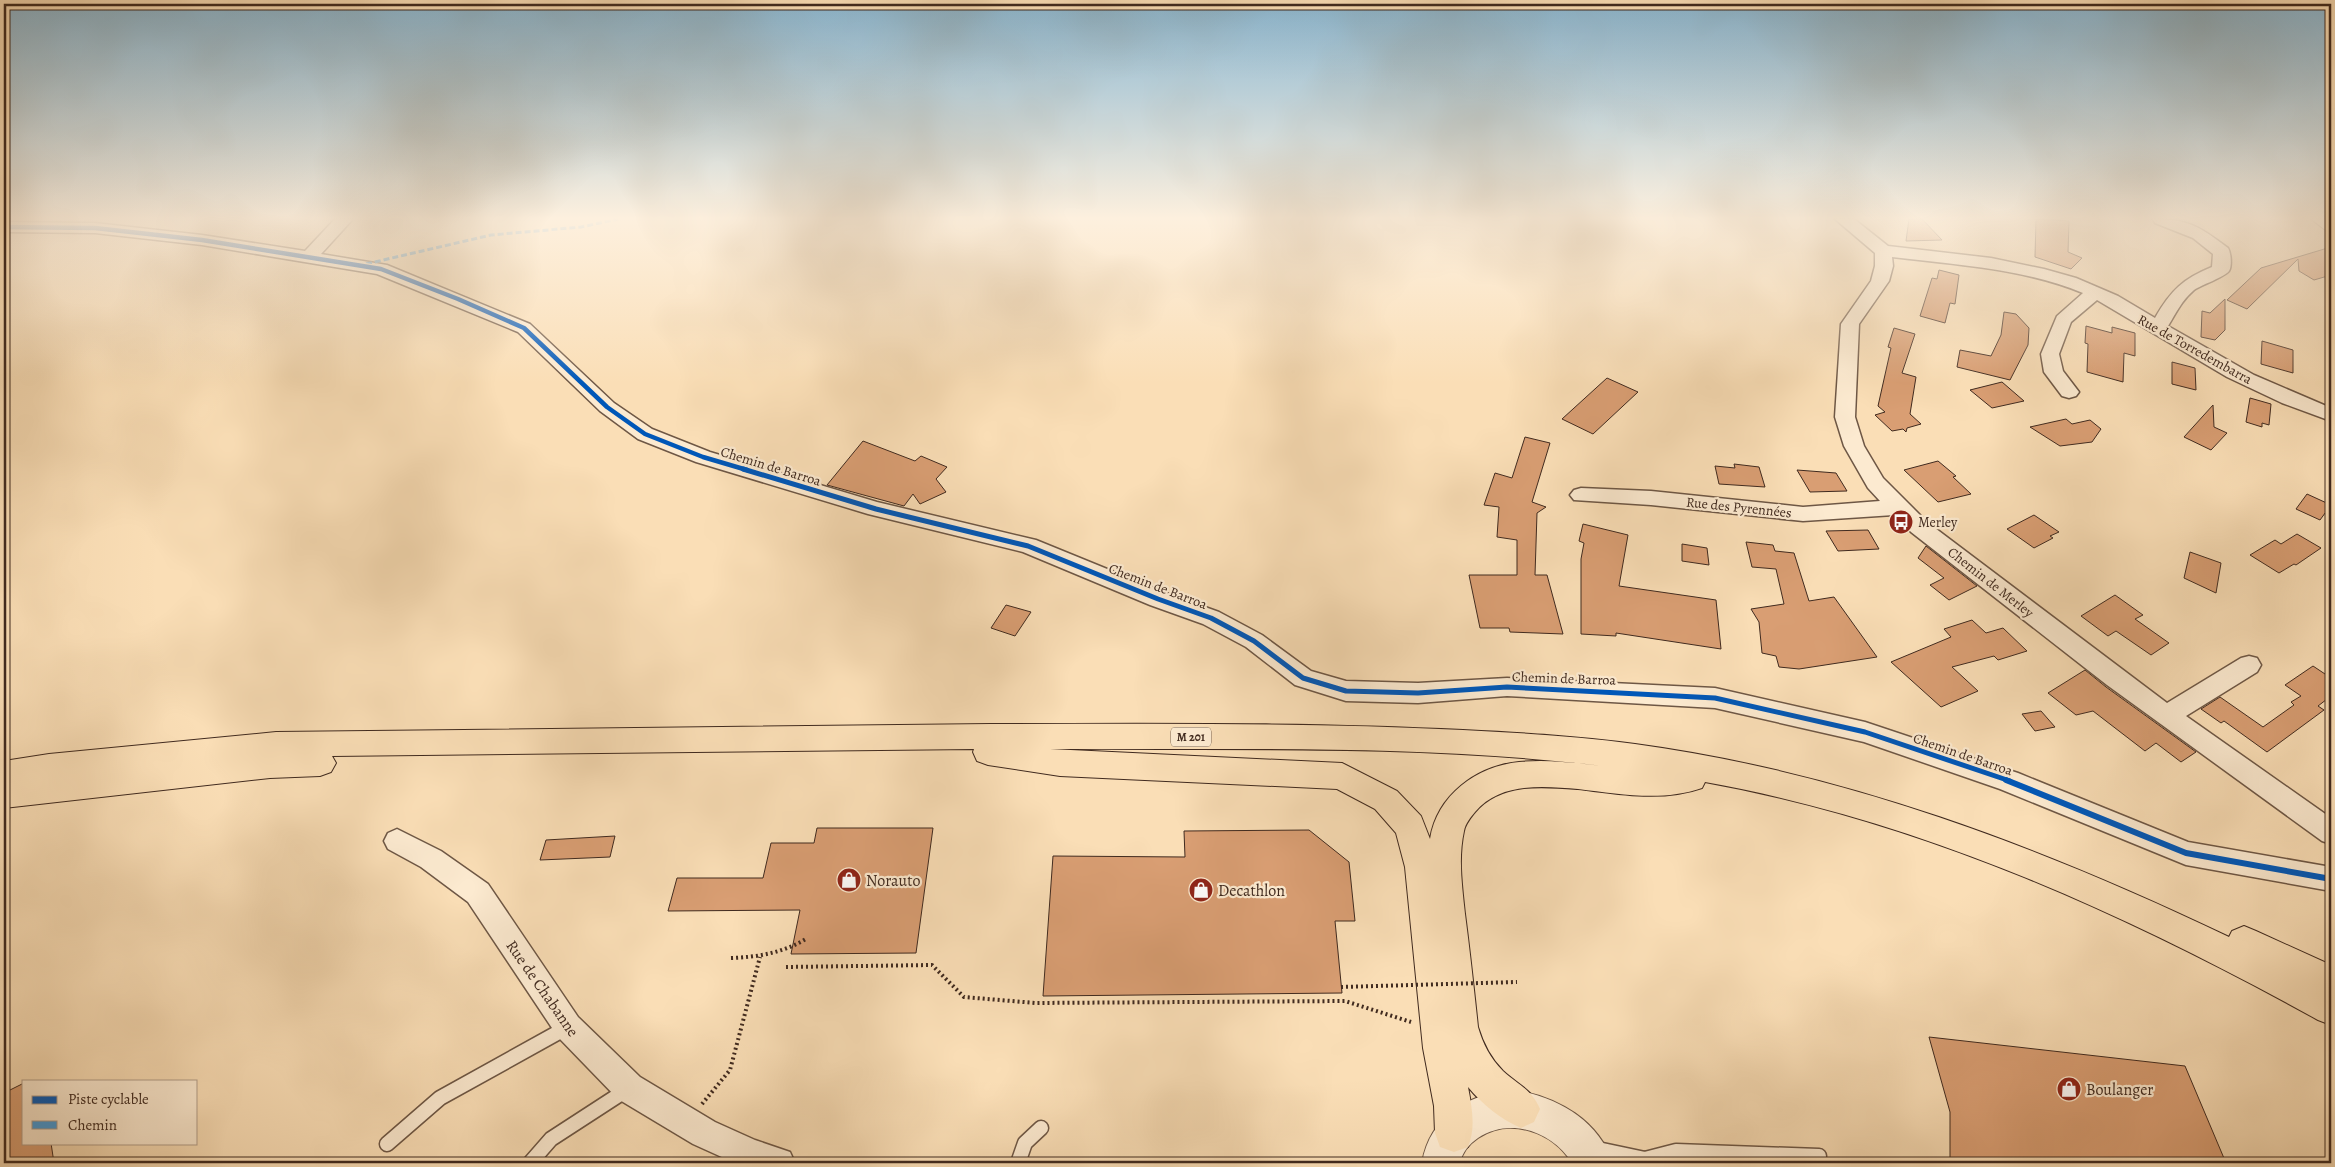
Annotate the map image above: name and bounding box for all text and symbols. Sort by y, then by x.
street label: Rue de Torredembarra [2134,310,2256,389]
street label: Chemin de Barroa [718,442,824,491]
street label: Rue des Pyrennées [1685,493,1793,522]
bus stop icon: Merley [1888,509,1914,535]
place label: Merley [1918,513,1958,532]
street label: Chemin de Merley [1944,543,2038,622]
street label: Chemin de Barroa [1106,559,1210,614]
street label: Chemin de Barroa [1512,667,1617,690]
road number: M 201 [1171,728,1211,746]
street label: Chemin de Barroa [1911,729,2016,781]
shop icon: Norauto [836,867,862,893]
place label: Norauto [866,870,921,892]
shop icon: Decathlon [1188,877,1214,903]
place label: Decathlon [1218,880,1285,902]
street label: Rue de Chabanne [501,936,584,1041]
shop icon: Boulanger [2056,1076,2082,1102]
place label: Boulanger [2086,1079,2153,1101]
legend [22,1080,198,1144]
text: Piste cyclable [68,1089,149,1109]
text: Chemin [68,1115,117,1135]

